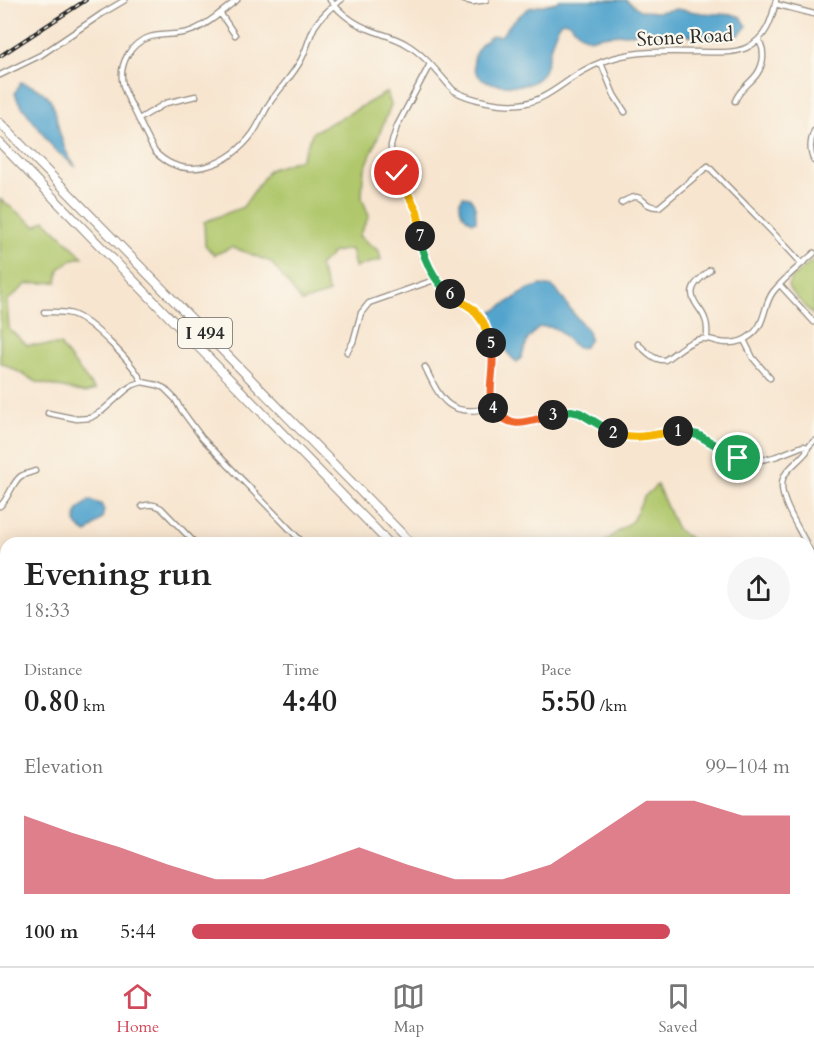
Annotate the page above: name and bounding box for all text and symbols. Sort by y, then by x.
street label: Stone Road [636,21,734,53]
pin [371,147,422,198]
icon: check [380,156,413,189]
pin: 7 [405,221,435,251]
text: 7 [416,225,424,247]
pin: 6 [435,279,465,309]
text: 6 [446,283,454,305]
road number: I 494 [178,318,232,348]
pin: 5 [476,328,506,358]
text: 5 [487,332,495,354]
pin: 4 [478,393,508,423]
text: 4 [489,397,497,419]
pin: 3 [538,400,568,430]
text: 3 [549,404,557,426]
pin: 1 [663,416,693,446]
pin: 2 [598,418,628,448]
text: 1 [674,420,682,442]
text: 2 [609,422,617,444]
pin [712,432,763,483]
icon: arrive [721,441,754,474]
text: Evening run [24,552,212,597]
button: share [727,557,790,620]
text: 18:33 [24,597,70,624]
text: Distance [24,659,82,681]
text: Time [282,659,319,681]
text: Pace [541,659,572,681]
text: 0.80 [24,681,79,722]
text: 4:40 [282,681,337,722]
text: 5:50 [541,681,595,722]
text: km [79,695,105,717]
text: /km [595,695,627,717]
text: Elevation [24,753,103,780]
text: 99–104 m [705,753,790,780]
text: 100 m [24,918,79,945]
text: 5:44 [120,918,156,945]
tab: Home [117,980,159,1038]
tab: Map [392,980,425,1038]
tab: Saved [659,980,697,1038]

